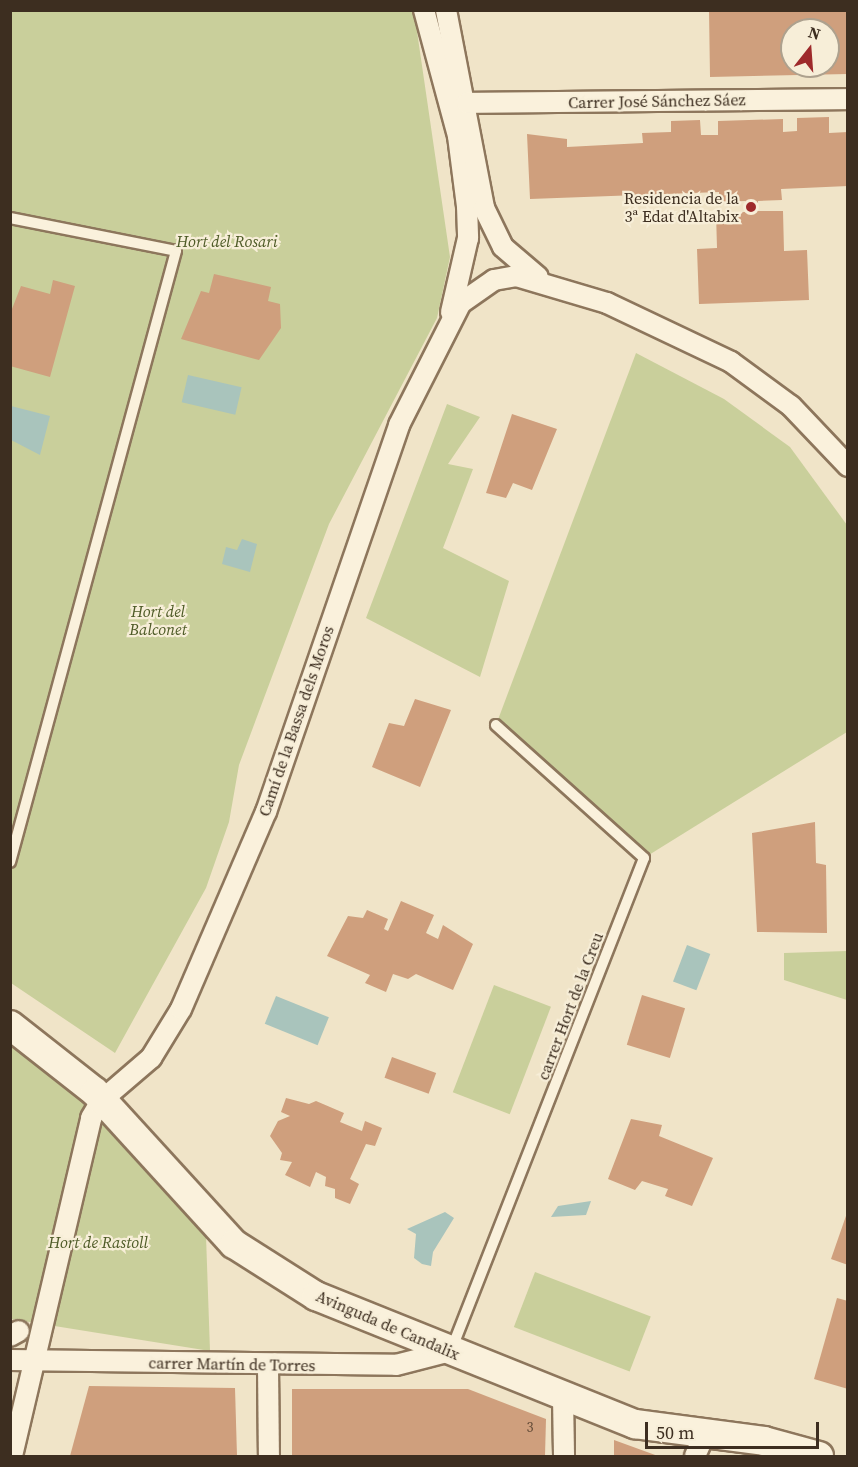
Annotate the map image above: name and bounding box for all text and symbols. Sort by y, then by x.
north arrow [780,18,840,78]
text: N [806,20,823,45]
street label: Carrer José Sánchez Sáez [568,90,746,112]
place label: Residencia de la 3ª Edat d'Altabix [624,188,739,226]
marker: Residencia de la 3ª Edat d'Altabix [744,200,758,214]
park label: Hort del Rosari [176,231,278,251]
park label: Hort del Balconet [129,601,187,639]
street label: Camí de la Bassa dels Moros [254,623,338,819]
street label: carrer Hort de la Creu [533,929,607,1083]
park label: Hort de Rastoll [48,1232,148,1252]
street label: Avinguda de Candalix [313,1286,463,1364]
street label: carrer Martín de Torres [148,1353,316,1375]
scale bar [648,1410,822,1448]
house number: 3 [527,1419,533,1435]
text: 50 m [656,1420,694,1445]

